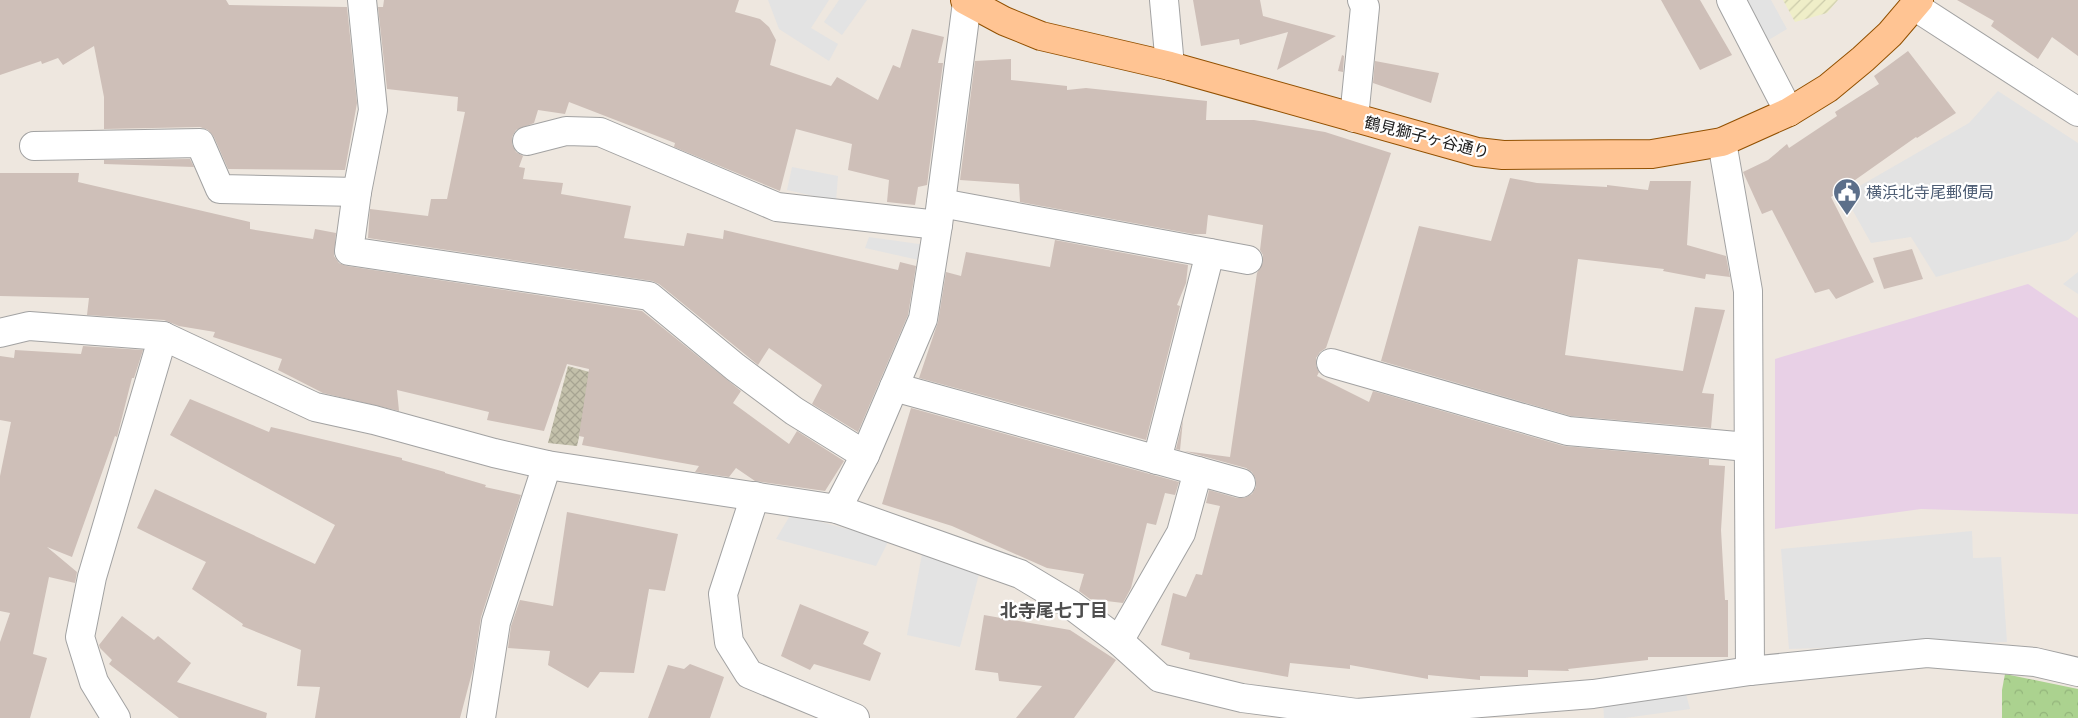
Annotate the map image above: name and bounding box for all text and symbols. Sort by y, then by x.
street label: 鶴見獅子ヶ谷通り [1362,112,1492,162]
public building icon: 横浜北寺尾郵便局 [1832,177,1862,216]
place label: 横浜北寺尾郵便局 [1866,182,1994,202]
district label: 北寺尾七丁目 [1000,599,1108,622]

